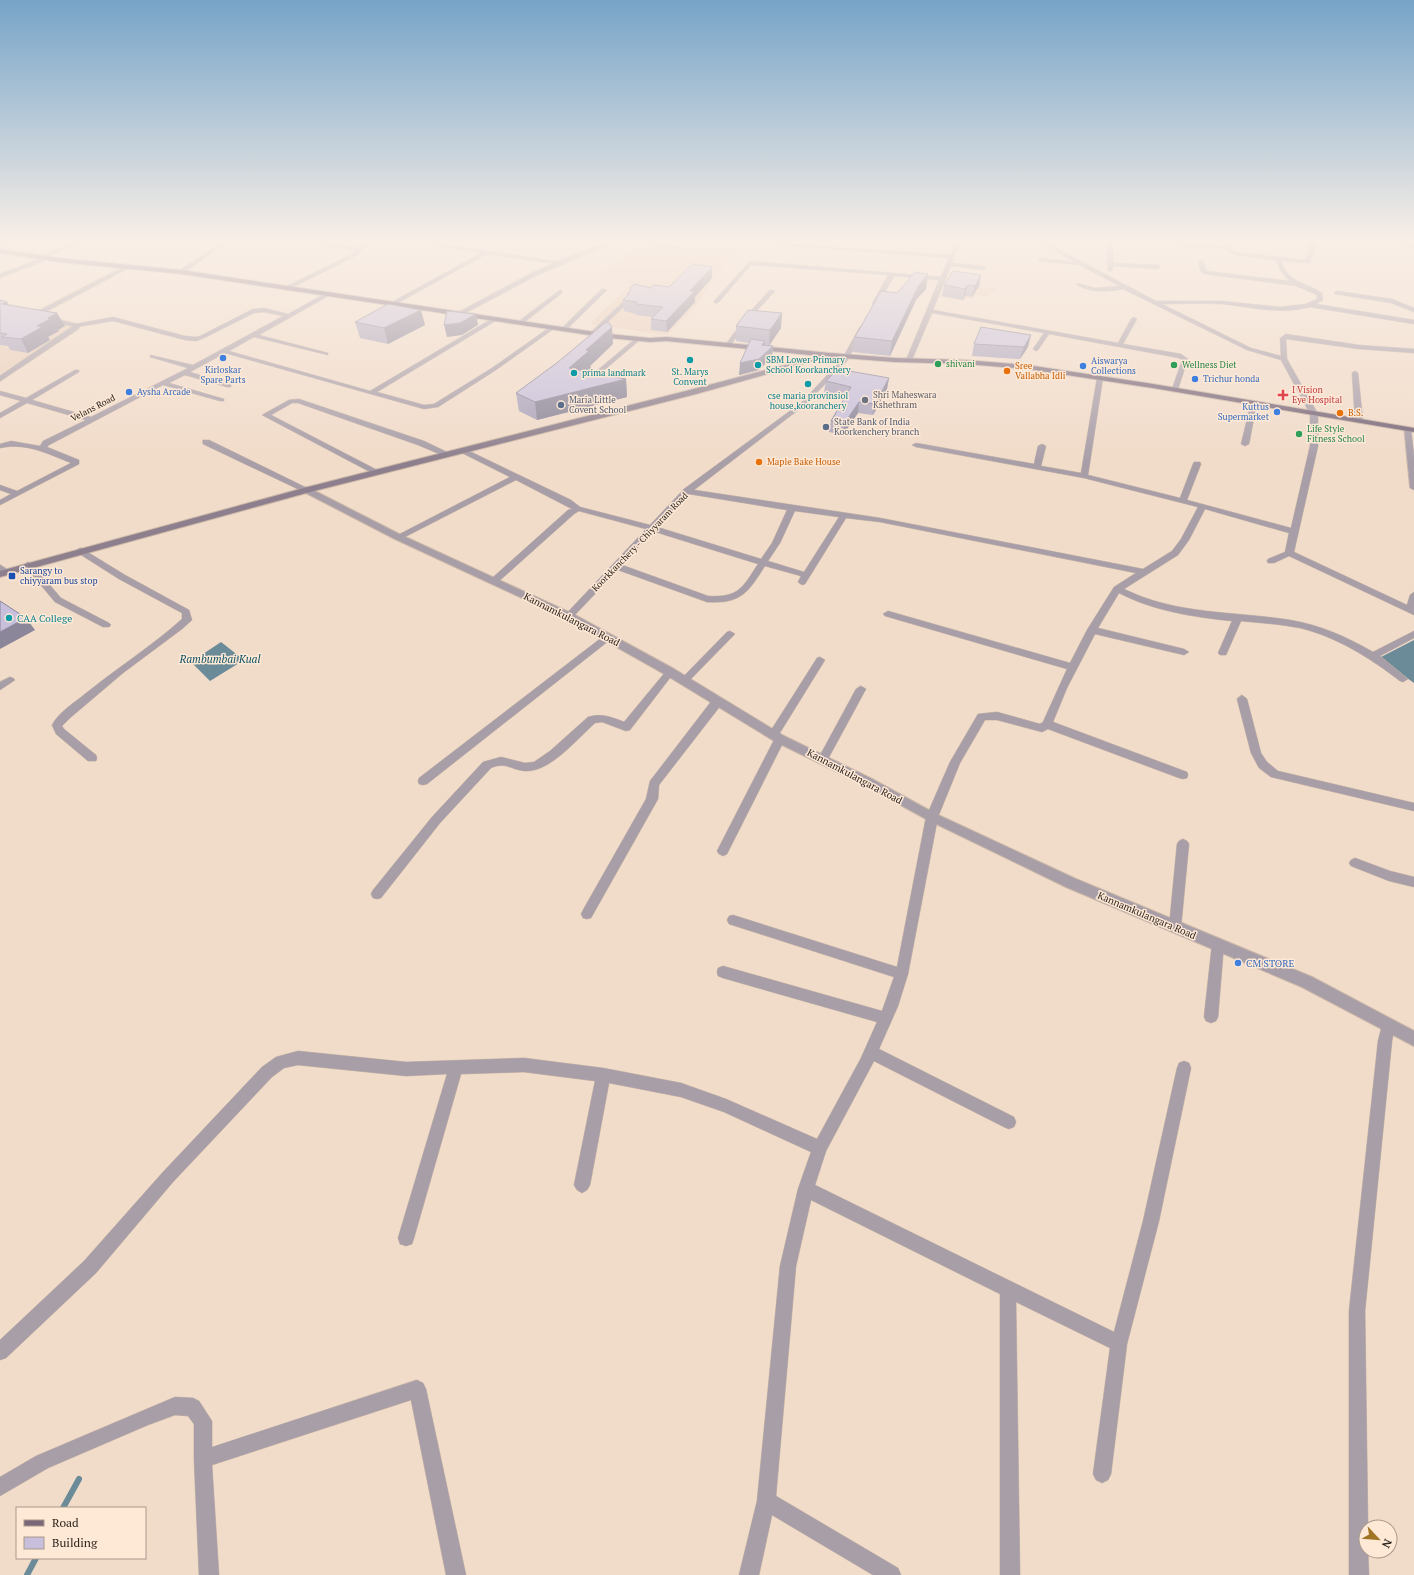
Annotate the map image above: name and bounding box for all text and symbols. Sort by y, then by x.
marker: Kirloskar Spare Parts [218,353,228,363]
place label: SBM Lower Primary School Koorkanchery [766,354,851,376]
marker: St. Marys Convent [685,355,695,365]
place label: Aiswarya Collections [1091,355,1136,377]
place label: shivani [946,358,975,370]
marker: shivani [933,359,943,369]
place label: Wellness Diet [1182,359,1237,371]
marker: SBM Lower Primary School Koorkanchery [753,360,763,370]
place label: Sree Vallabha Idli [1015,360,1066,382]
marker: Wellness Diet [1169,360,1179,370]
marker: Aiswarya Collections [1078,361,1088,371]
place label: Kirloskar Spare Parts [200,364,246,386]
place label: St. Marys Convent [672,366,709,388]
marker: Sree Vallabha Idli [1002,366,1012,376]
place label: prima landmark [582,367,646,379]
marker: prima landmark [569,368,579,378]
place label: Trichur honda [1203,373,1260,385]
marker: Trichur honda [1190,374,1200,384]
marker: cse maria provinsiol house,kooranchery [803,379,813,389]
place label: I Vision Eye Hospital [1292,384,1342,406]
place label: Aysha Arcade [137,386,191,398]
marker: Aysha Arcade [124,387,134,397]
place label: Shri Maheswara Kshethram [873,389,937,411]
marker: I Vision Eye Hospital [1277,389,1289,401]
place label: cse maria provinsiol house,kooranchery [768,390,848,412]
street label: Velans Road [69,392,117,424]
place label: Maria Little Covent School [569,394,626,416]
marker: Shri Maheswara Kshethram [860,395,870,405]
marker: Maria Little Covent School [556,400,566,410]
place label: Kuttus Supermarket [1218,401,1270,423]
marker: Kuttus Supermarket [1272,407,1282,417]
place label: B.S. [1348,407,1363,419]
marker: B.S. [1335,408,1345,418]
place label: State Bank of India Koorkenchery branch [834,416,920,438]
marker: State Bank of India Koorkenchery branch [821,422,831,432]
place label: Life Style Fitness School [1307,423,1365,445]
marker: Life Style Fitness School [1294,429,1304,439]
place label: Maple Bake House [767,456,841,468]
marker: Maple Bake House [754,457,764,467]
street label: Koorkkanchery - Chiyyaram Road [589,490,691,594]
place label: Sarangy to chiyyaram bus stop [20,565,98,587]
marker: Sarangy to chiyyaram bus stop [7,571,17,581]
street label: Kannamkulangara Road [522,590,622,649]
place label: CAA College [17,612,72,625]
marker: CAA College [4,613,14,623]
water label: Rambumbai Kual [178,652,261,666]
street label: Kannamkulangara Road [805,746,905,807]
street label: Kannamkulangara Road [1096,889,1198,942]
place label: CM STORE [1246,957,1295,970]
marker: CM STORE [1233,958,1243,968]
legend [16,1507,146,1559]
text: Road [52,1515,79,1530]
north arrow [1358,1519,1398,1559]
text: Building [52,1535,98,1550]
text: N [1379,1537,1395,1551]

